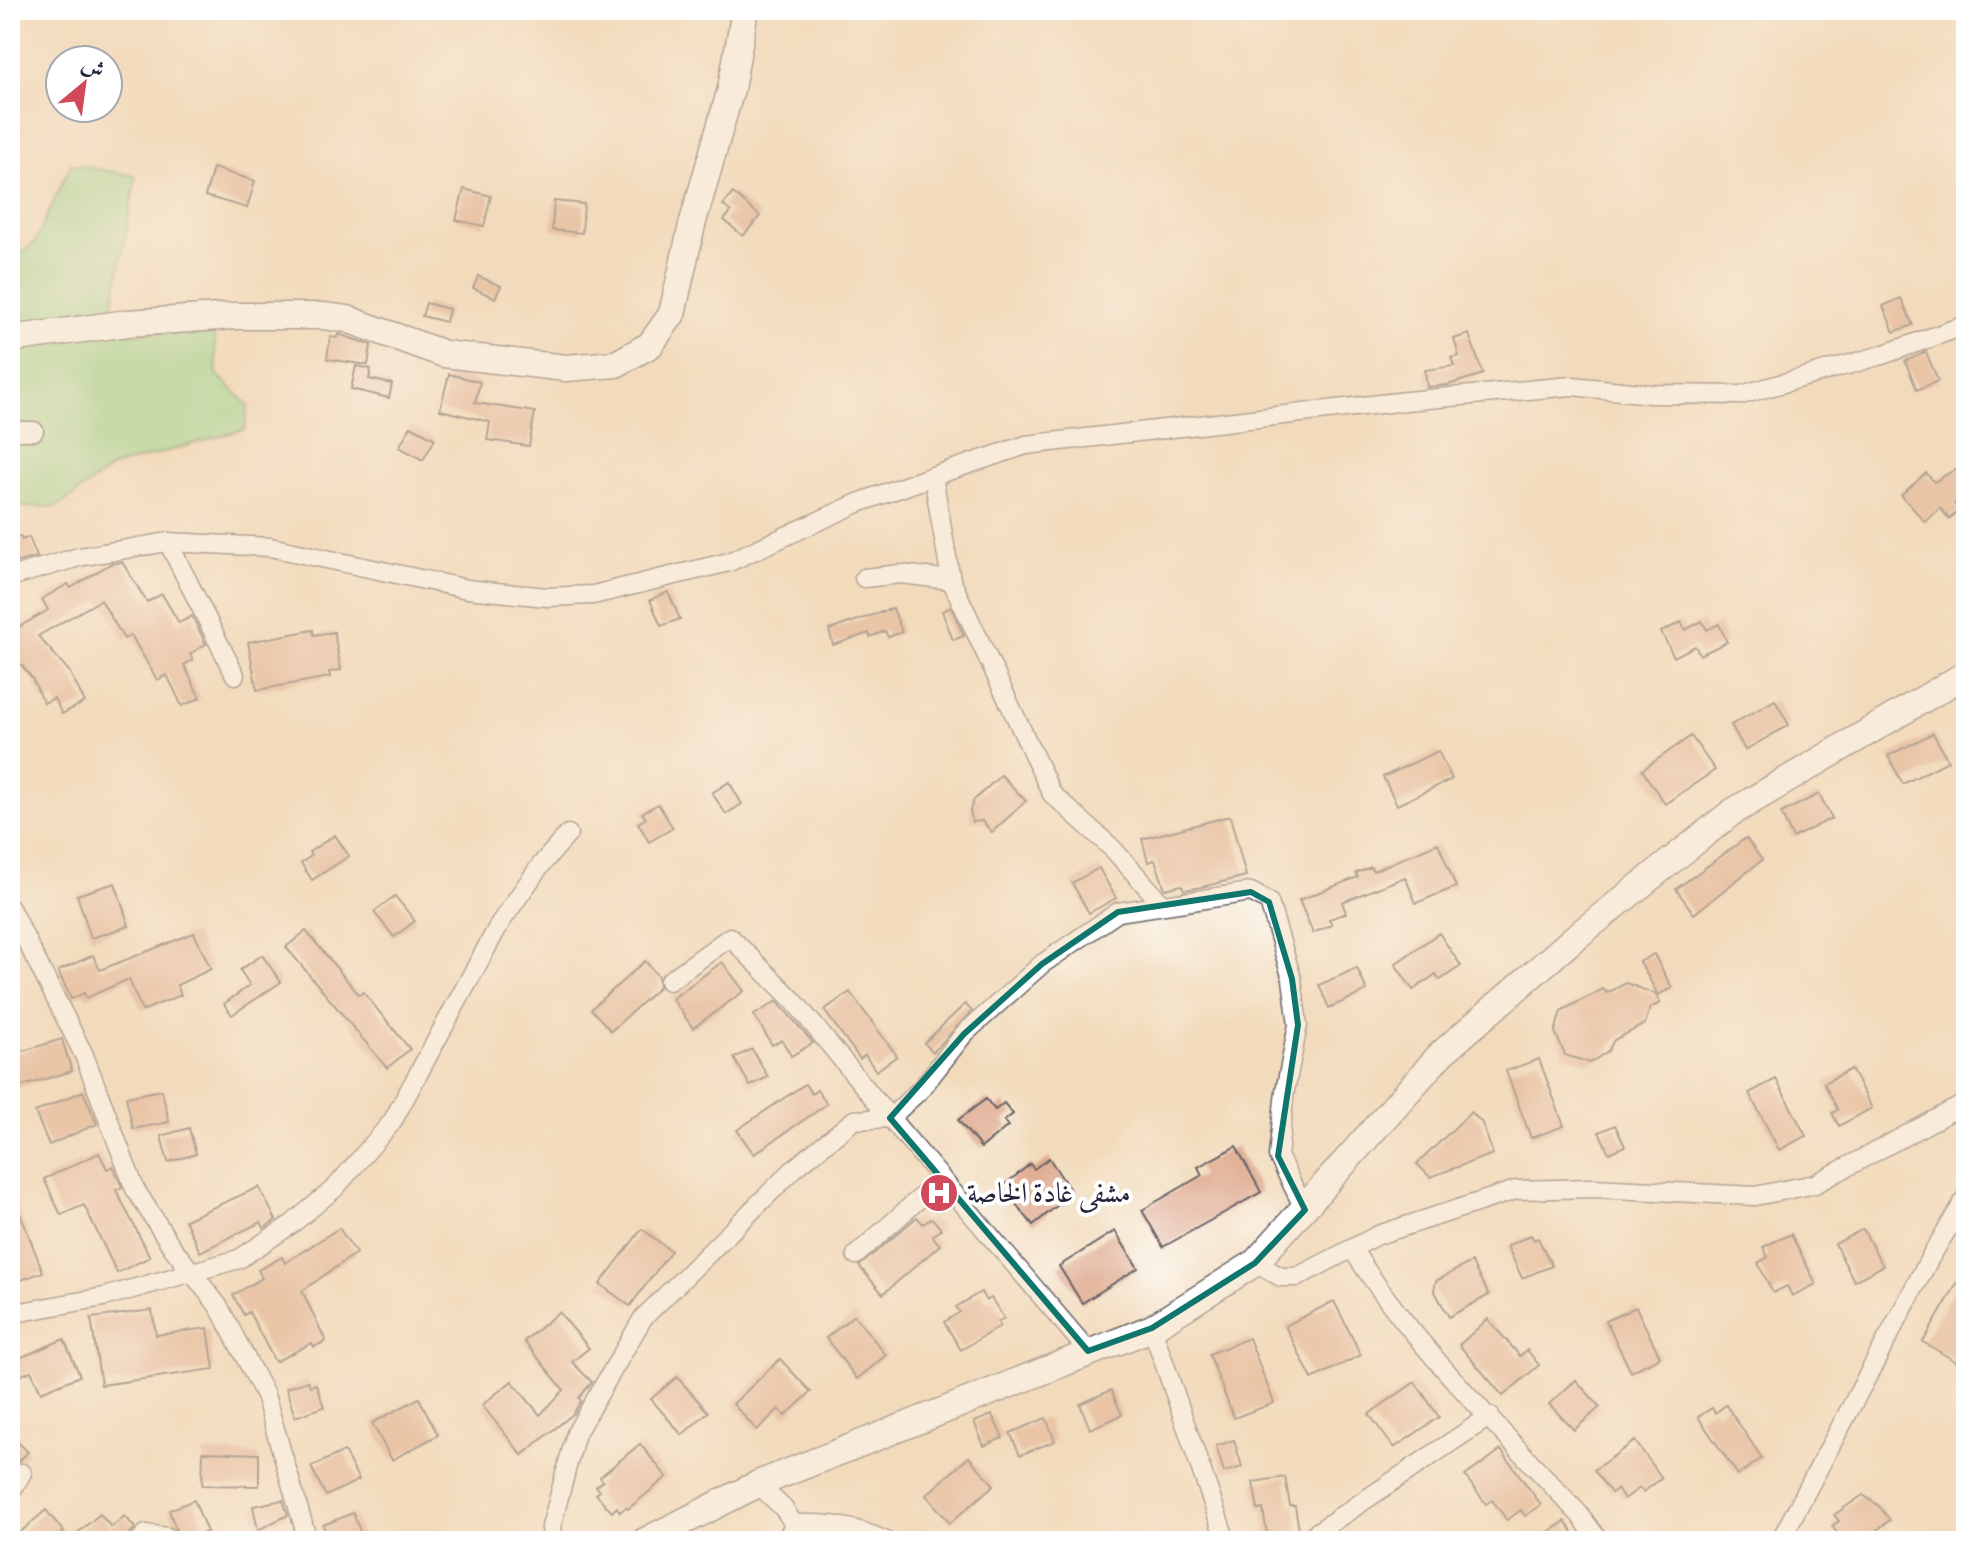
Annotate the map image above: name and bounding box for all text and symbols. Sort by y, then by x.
north arrow [44,44,124,124]
text: ش [76,49,110,86]
hospital icon: مشفى غادة الخاصة [918,1172,960,1214]
place label: مشفى غادة الخاصة [967,1174,1131,1213]

